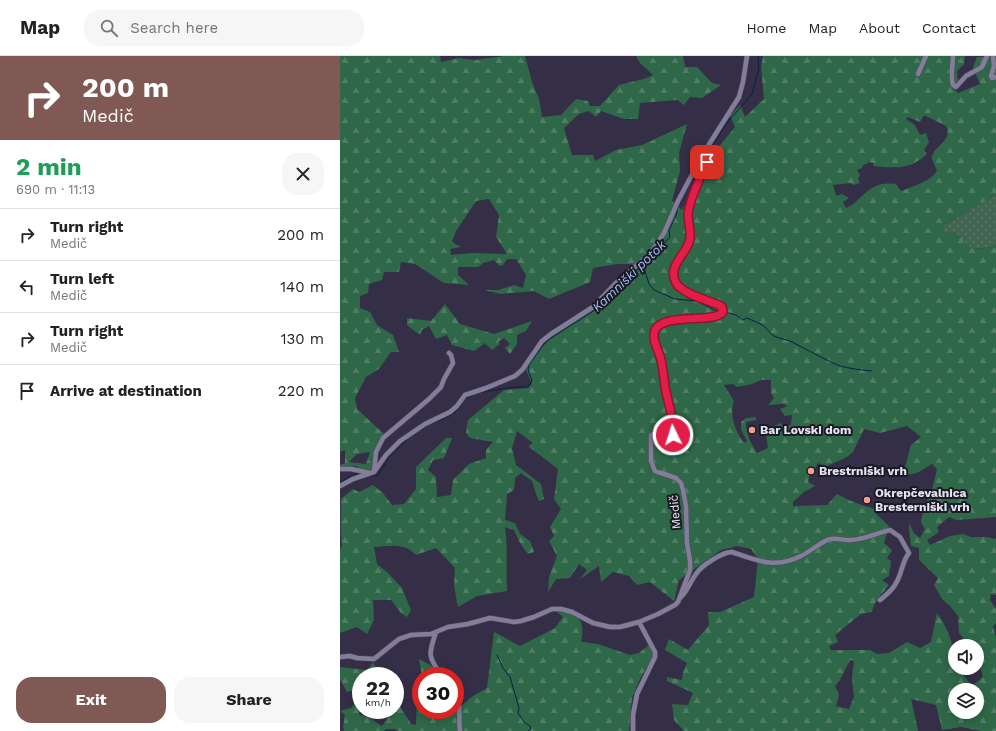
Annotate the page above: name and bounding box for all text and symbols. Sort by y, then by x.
search box [84,10,364,46]
text: Map [20,16,60,39]
icon: search [98,17,120,39]
text: Search here [130,19,218,37]
text: Home [746,20,786,36]
text: Map [808,20,837,36]
text: About [859,20,900,36]
text: Contact [922,20,976,36]
text: 200 m [82,71,169,104]
icon: right [16,72,68,124]
text: Medič [82,105,134,126]
pin [690,145,724,179]
icon: arrive [696,151,718,173]
text: 2 min [16,153,82,181]
button: close [282,153,324,195]
text: 690 m · 11:13 [16,182,95,197]
text: Turn right [50,218,123,236]
icon: right [16,224,38,246]
text: 200 m [277,226,324,244]
text: Medič [50,236,87,251]
water label: Kamniški potok [589,237,669,315]
text: Turn left [50,270,114,288]
icon: left [16,276,38,298]
text: 140 m [280,278,324,296]
text: Medič [50,288,87,303]
text: Turn right [50,322,123,340]
icon: right [16,328,38,350]
text: 130 m [281,330,324,348]
text: Medič [50,340,87,355]
icon: arrive [16,380,38,402]
text: Arrive at destination [50,382,202,400]
text: 220 m [278,382,324,400]
position arrow [652,414,694,456]
place label: Bar Lovski dom [760,423,851,437]
marker: Bar Lovski dom [747,425,757,435]
place label: Brestrniški vrh [819,464,907,478]
marker: Brestrniški vrh [806,466,816,476]
place label: Okrepčevalnica Bresterniški vrh [875,486,970,514]
street label: Medič [666,494,683,530]
marker: Okrepčevalnica Bresterniški vrh [862,495,872,505]
map controls [948,639,984,719]
button: sound [948,639,984,675]
speed limit sign: 30 [412,667,464,719]
text: 22 [366,676,390,700]
button: Exit [16,677,166,723]
button: Share [174,677,324,723]
button: layers [948,683,984,719]
text: km/h [365,697,391,708]

